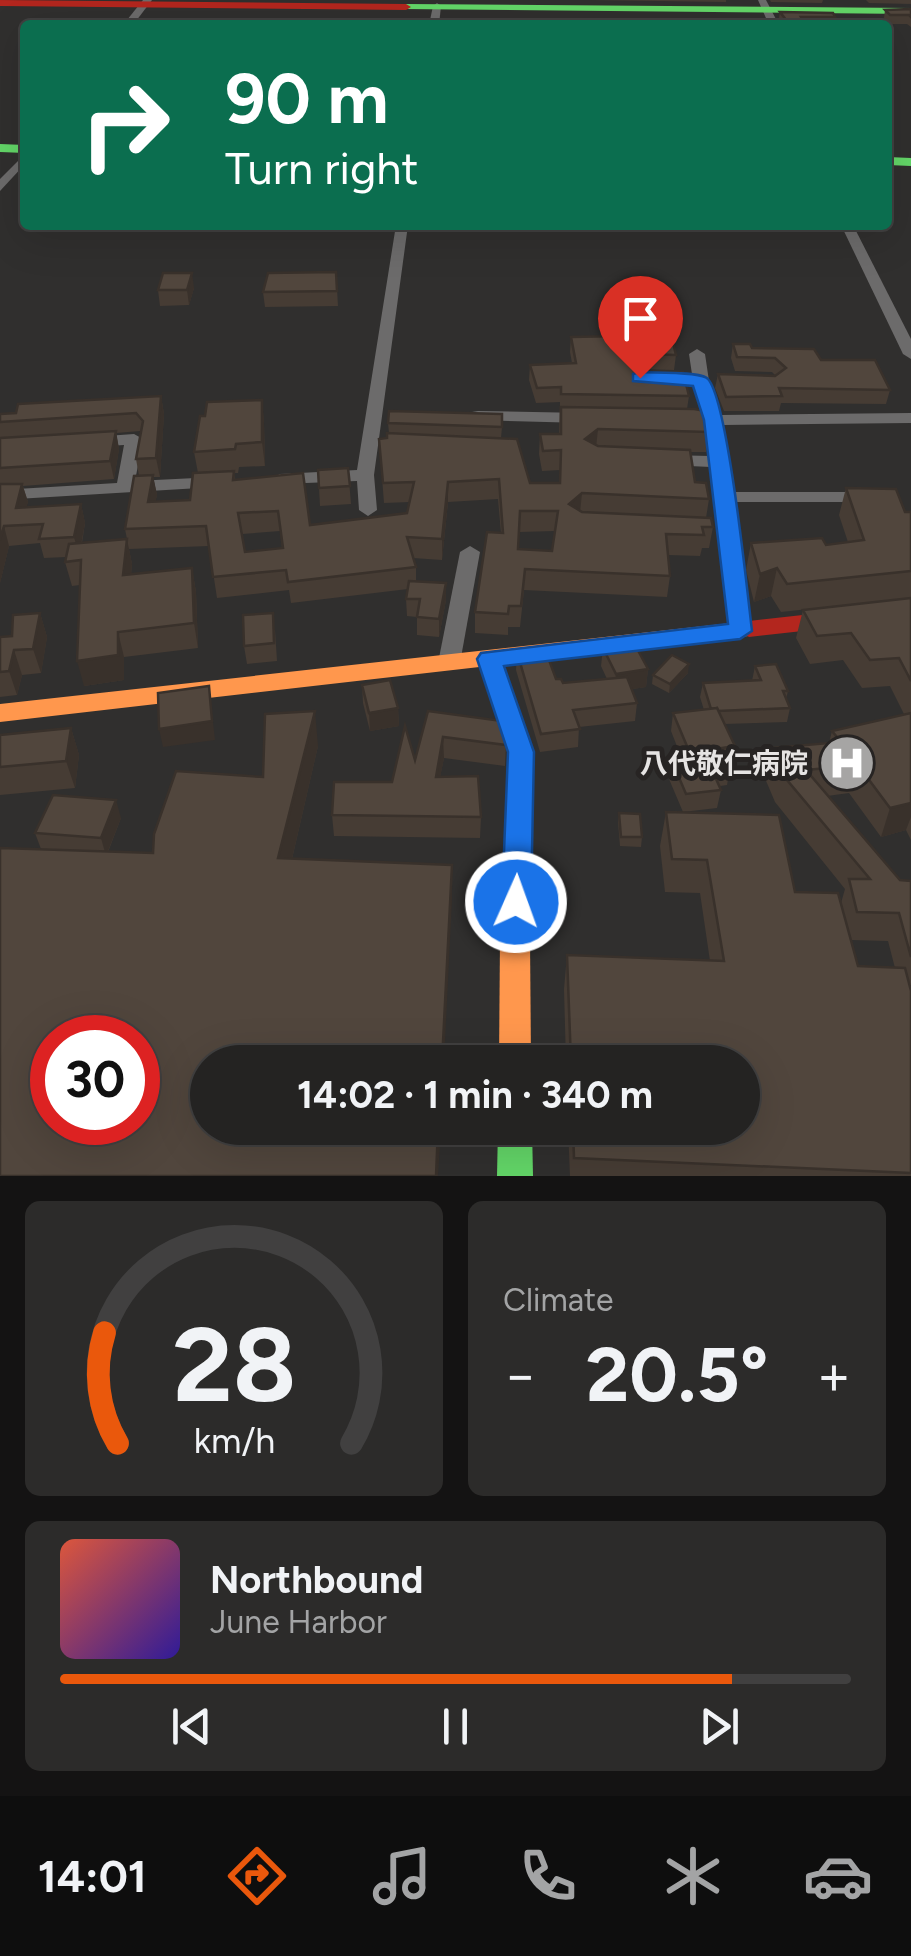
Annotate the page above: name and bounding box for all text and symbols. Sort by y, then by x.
text: 90 m [225,56,389,141]
icon: right [60,60,190,190]
text: Turn right [225,141,418,195]
pin [598,276,683,379]
icon: arrive [613,291,668,346]
hospital icon: 八代敬仁病院 [817,733,877,793]
place label: 八代敬仁病院 [640,746,808,780]
position arrow [464,850,568,954]
speed limit sign: 30 [30,1015,160,1145]
text: 14:02 · 1 min · 340 m [297,1072,653,1118]
text: Climate [503,1281,614,1319]
text: 28 [172,1302,296,1427]
text: 20.5° [586,1330,768,1420]
text: − [503,1342,537,1408]
text: + [817,1342,851,1408]
text: km/h [193,1419,275,1462]
text: Northbound [210,1557,423,1603]
text: June Harbor [210,1603,387,1641]
icon: previous [164,1699,219,1754]
icon: pause [428,1699,483,1754]
icon: next [692,1699,747,1754]
icon: directions [222,1841,292,1911]
icon: music [367,1841,437,1911]
icon: phone [513,1841,583,1911]
icon: climate [658,1841,728,1911]
icon: car [803,1841,873,1911]
text: 14:01 [38,1849,147,1903]

